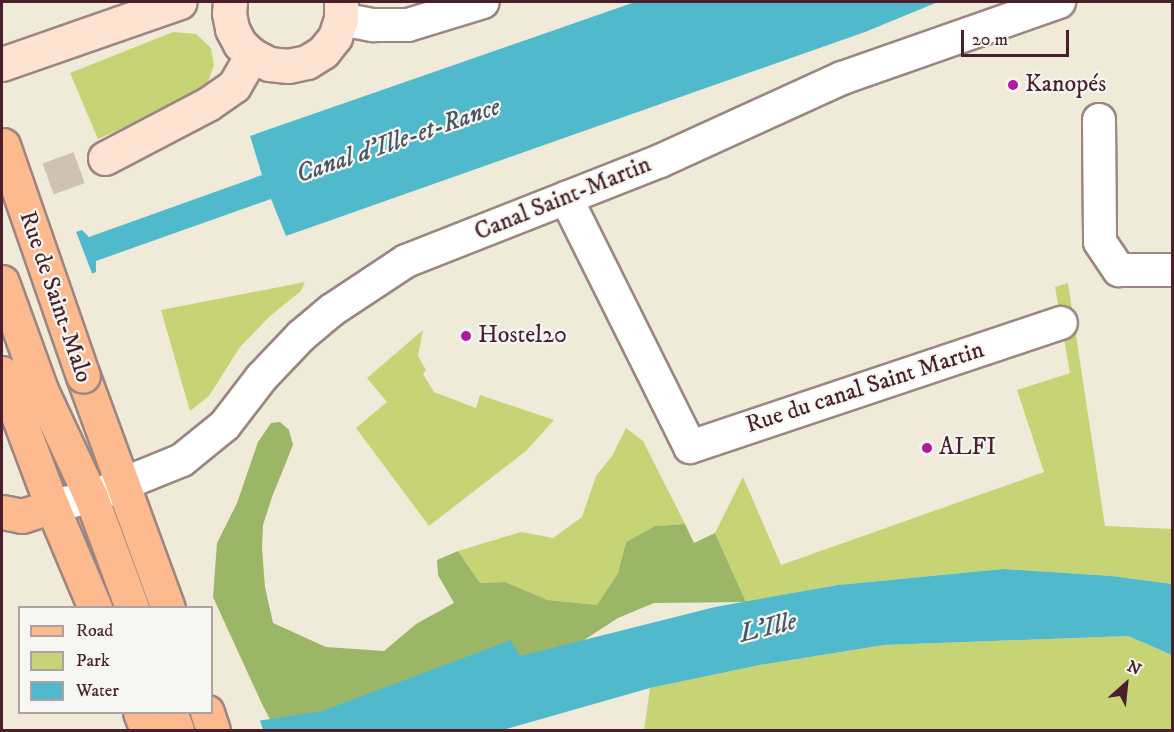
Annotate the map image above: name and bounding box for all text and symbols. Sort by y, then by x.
scale bar [964,18,1072,56]
text: 20 m [972,29,1008,51]
place label: Kanopés [1025,71,1106,99]
marker: Kanopés [1006,78,1020,92]
water label: Canal d'Ille-et-Rance [292,91,504,191]
street label: Canal Saint-Martin [471,151,655,247]
street label: Rue de Saint-Malo [12,207,98,387]
place label: Hostel20 [478,322,567,350]
marker: Hostel20 [459,329,473,343]
street label: Rue du canal Saint Martin [742,336,988,440]
place label: ALFI [939,434,996,462]
marker: ALFI [920,441,934,455]
legend [18,606,213,714]
water label: L'Ille [736,606,800,650]
text: Road [76,620,113,642]
text: Park [76,650,110,672]
north arrow [1096,654,1156,714]
text: N [1124,656,1145,680]
text: Water [76,680,119,702]

